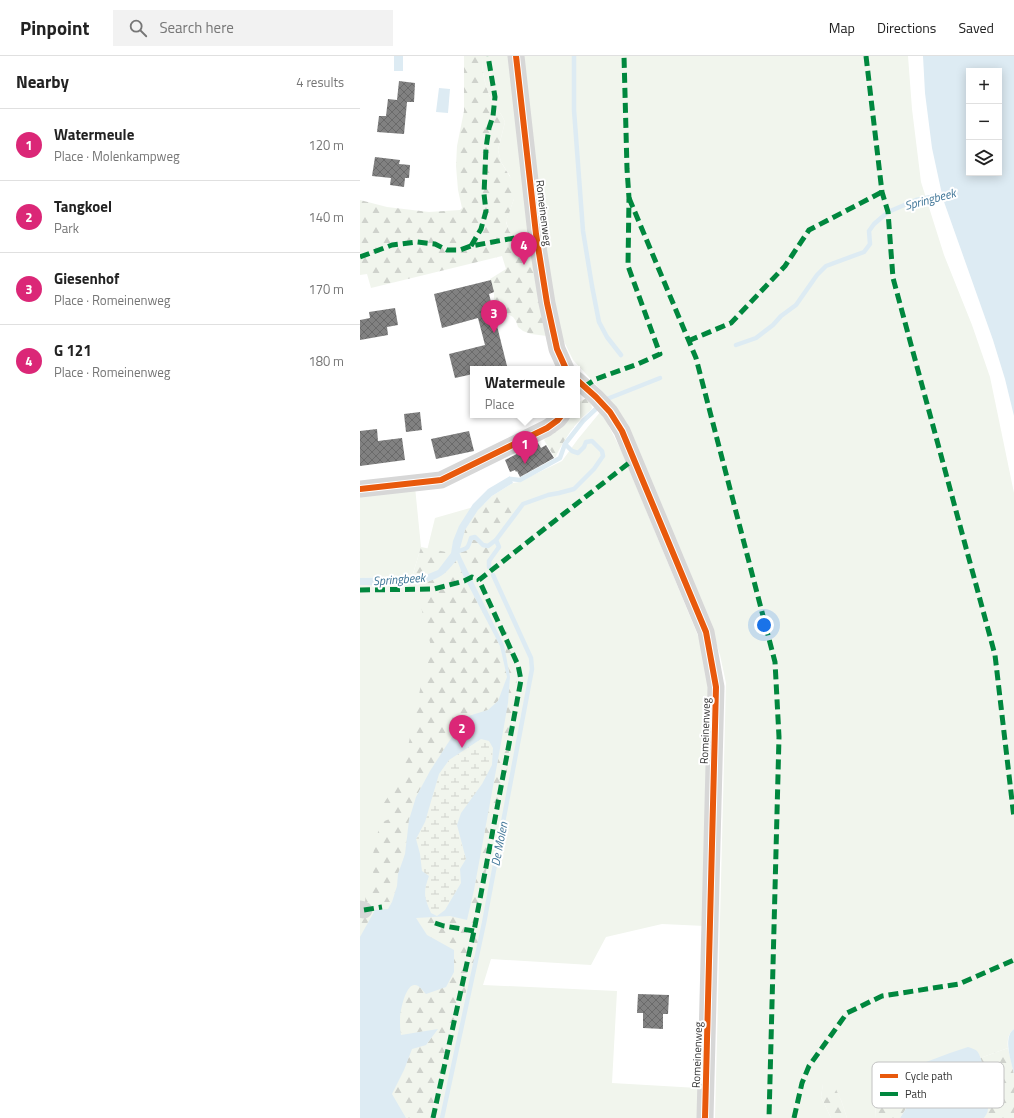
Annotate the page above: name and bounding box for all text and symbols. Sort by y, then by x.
search box [113,10,393,46]
text: Pinpoint [20,13,89,42]
text: Search here [159,16,234,39]
icon: search [127,17,149,39]
text: Map [829,17,855,38]
text: Directions [877,17,936,38]
text: Saved [958,17,994,38]
map controls [966,68,1002,176]
button: + [966,68,1002,104]
text: Nearby [16,69,69,95]
text: 4 results [296,72,344,92]
button: − [966,104,1002,140]
text: Watermeule [54,123,134,146]
text: 1 [25,135,33,155]
text: 120 m [308,135,344,155]
button: layers [966,140,1002,176]
text: Place · Molenkampweg [54,146,180,166]
street label: Romeinenweg [532,179,556,247]
water label: Springbeek [902,183,959,215]
text: Tangkoel [54,195,112,218]
text: 2 [25,207,33,227]
text: 140 m [308,207,344,227]
text: Park [54,218,79,238]
pin: 4 [511,232,537,265]
text: Giesenhof [54,267,119,290]
text: 3 [25,279,33,299]
text: 170 m [308,279,344,299]
text: Place · Romeinenweg [54,290,171,310]
pin: 3 [481,300,507,333]
text: G 121 [54,339,92,362]
text: 4 [25,351,33,371]
text: 180 m [308,351,344,371]
text: Place · Romeinenweg [54,362,171,382]
popup [470,366,580,418]
text: Watermeule [485,371,565,394]
text: Place [485,394,514,414]
pin: 1 [512,431,538,464]
water label: Springbeek [372,568,427,590]
your location [754,615,774,635]
street label: Romeinenweg [696,697,714,765]
pin: 2 [449,715,475,748]
water label: De Molen [485,819,513,868]
street label: Romeinenweg [688,1021,706,1089]
legend [872,1062,1004,1108]
text: Cycle path [905,1068,953,1084]
text: Path [905,1086,927,1102]

